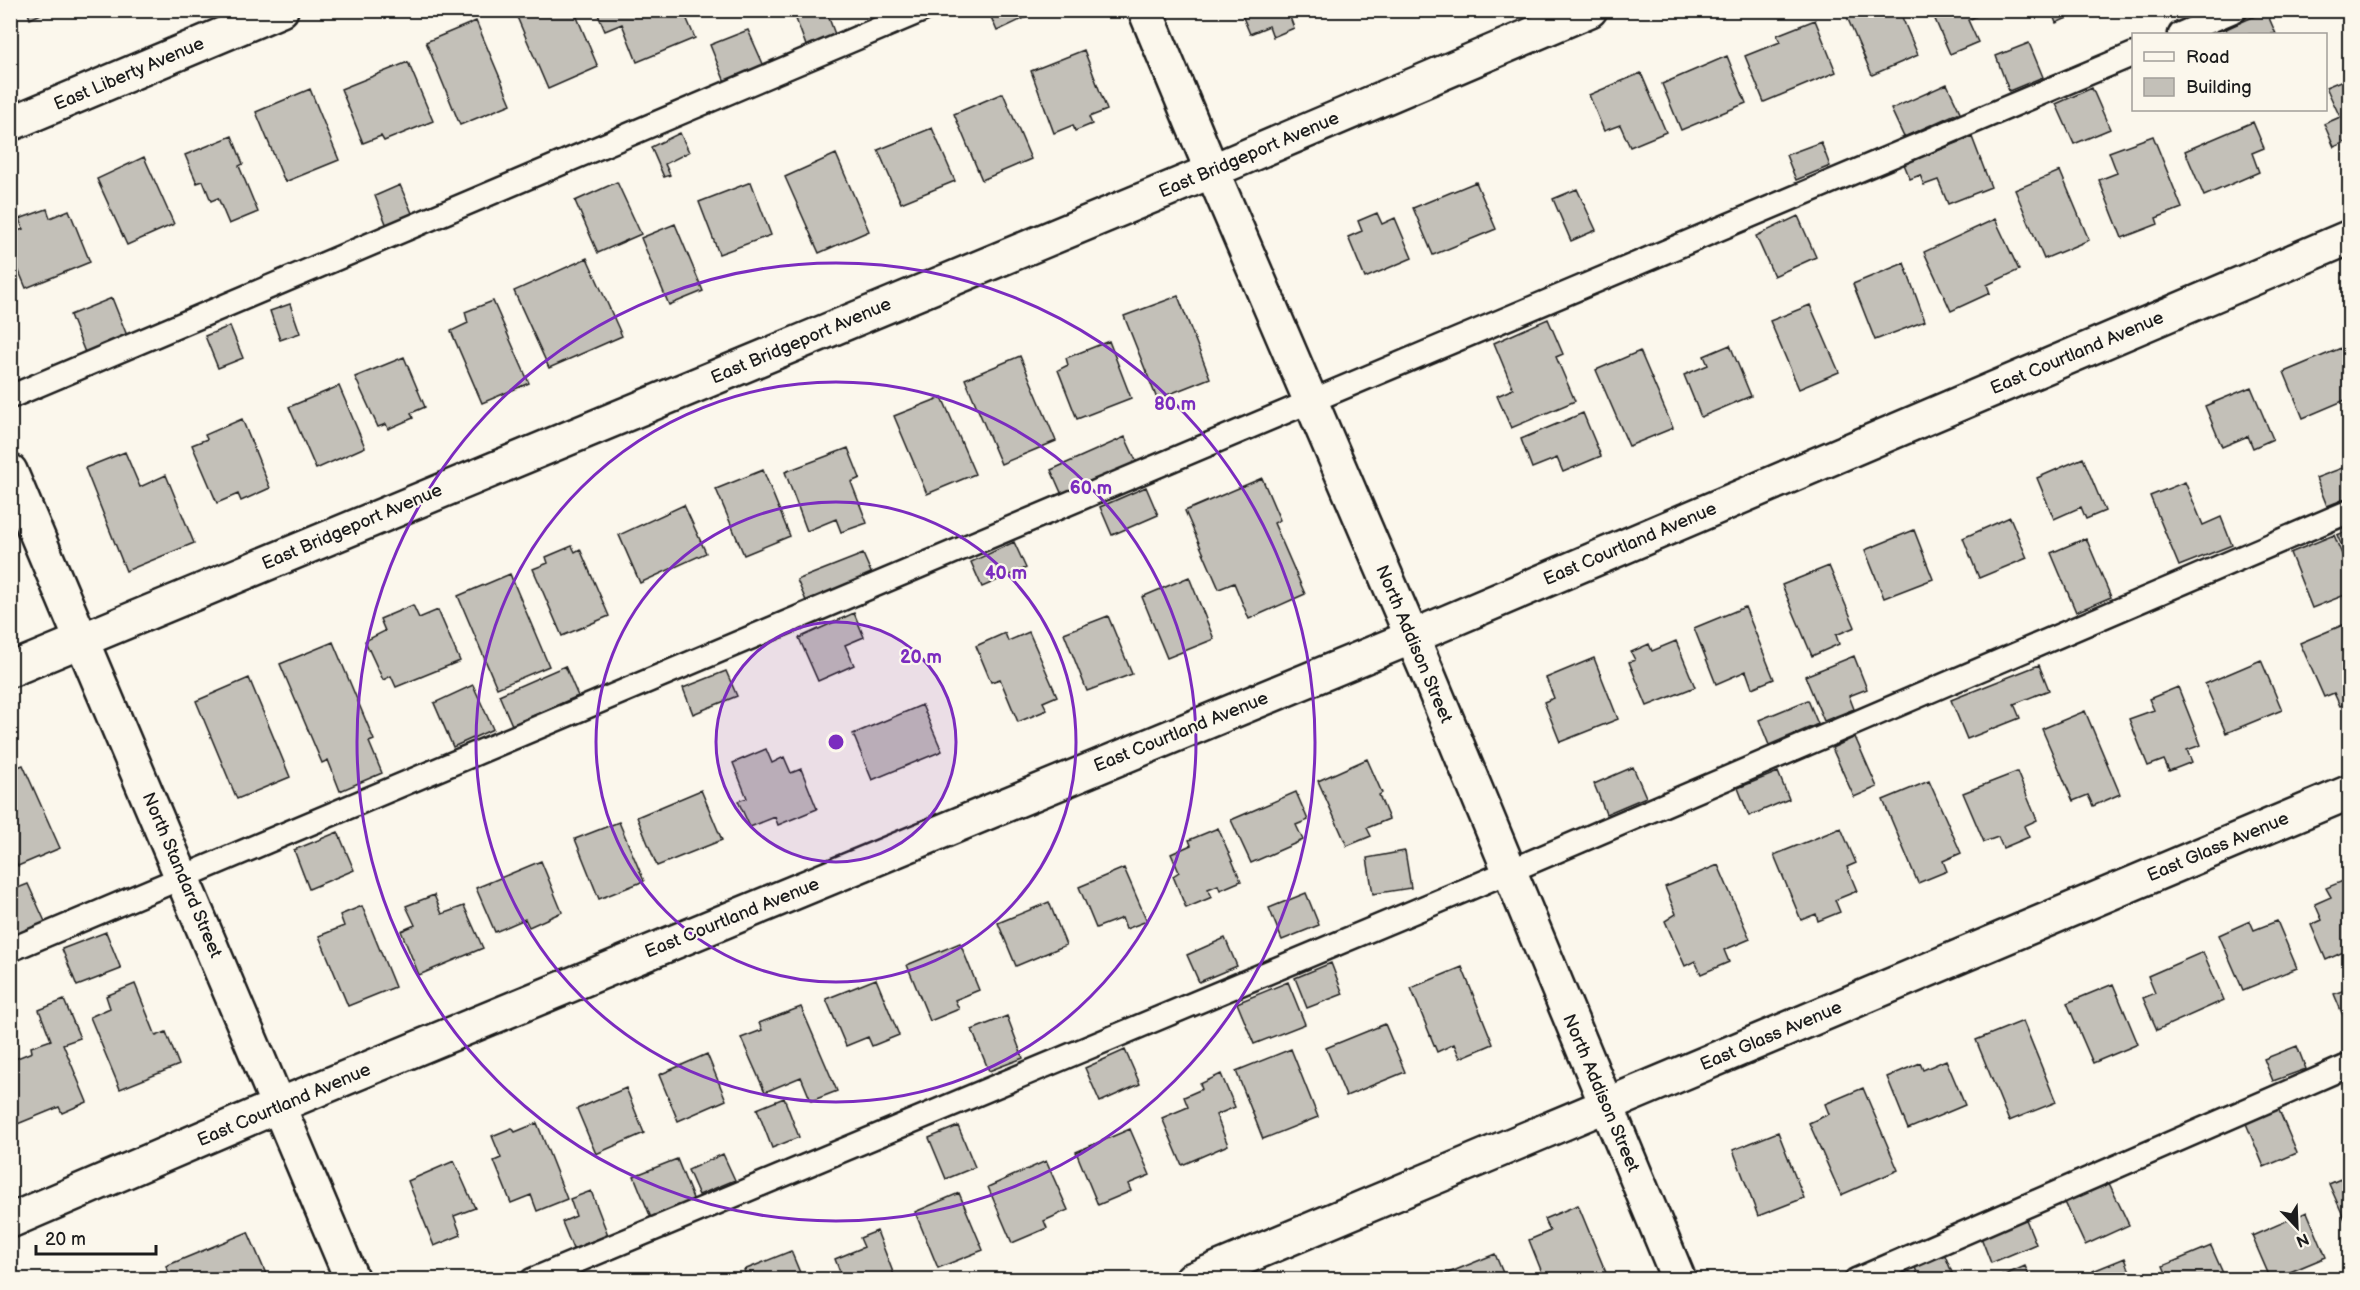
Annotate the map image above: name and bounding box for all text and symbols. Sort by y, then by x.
street label: East Liberty Avenue [51,33,208,115]
legend [2132,33,2327,111]
text: Road [2186,47,2230,68]
text: Building [2186,77,2252,98]
street label: East Bridgeport Avenue [1156,107,1343,203]
street label: East Bridgeport Avenue [708,293,895,389]
street label: East Courtland Avenue [1987,307,2167,399]
text: 80 m [1154,394,1196,415]
text: 60 m [1070,478,1112,499]
street label: East Bridgeport Avenue [259,479,446,575]
street label: East Courtland Avenue [1540,498,1720,590]
street label: North Addison Street [1371,562,1457,727]
text: 40 m [985,563,1027,584]
text: 20 m [900,647,942,668]
street label: East Courtland Avenue [1091,687,1272,777]
centre of rings [826,732,846,752]
street label: North Standard Street [138,789,227,961]
street label: East Glass Avenue [2144,808,2292,886]
street label: East Courtland Avenue [642,873,823,963]
street label: East Glass Avenue [1697,997,1845,1075]
street label: North Addison Street [1558,1011,1644,1176]
street label: East Courtland Avenue [194,1059,374,1151]
north arrow [2267,1197,2327,1257]
scale bar [36,1218,156,1256]
text: N [2293,1228,2312,1251]
text: 20 m [45,1229,86,1250]

